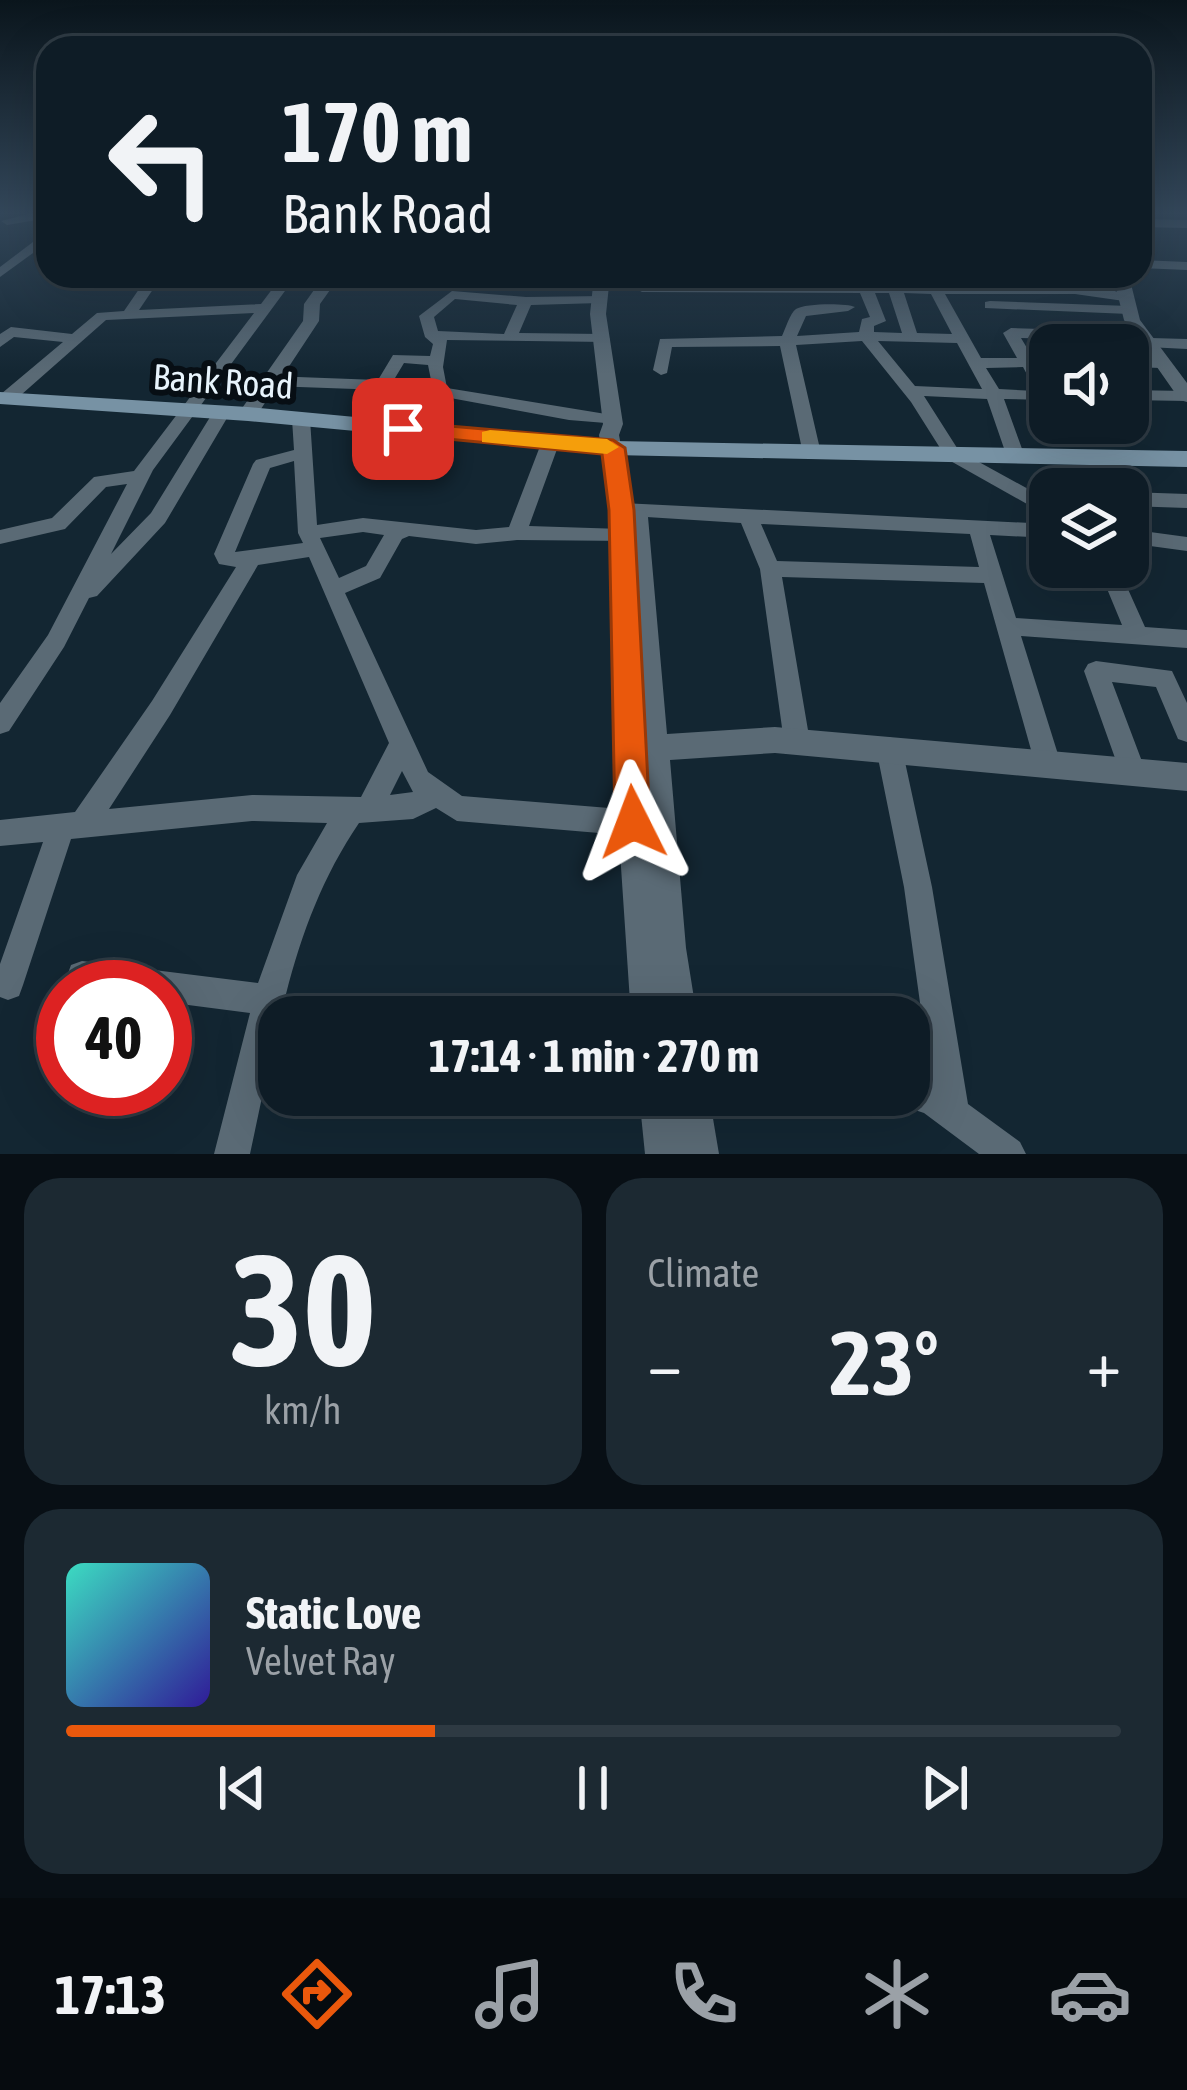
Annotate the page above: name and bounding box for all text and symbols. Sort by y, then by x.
icon: left [84,84,240,240]
text: 170 m [282,84,472,180]
text: Bank Road [282,183,493,244]
map controls [1029,324,1149,588]
button: sound [1029,324,1149,444]
street label: Bank Road [151,355,295,407]
pin [352,378,454,480]
icon: arrive [370,396,436,462]
button: layers [1029,468,1149,588]
position arrow [570,759,696,885]
speed limit sign: 40 [36,960,192,1116]
text: 17:14 · 1 min · 270 m [429,1030,759,1082]
text: 30 [229,1220,376,1399]
text: Climate [648,1251,759,1295]
text: 23° [830,1311,939,1414]
text: − [648,1325,682,1401]
text: + [1087,1325,1121,1401]
text: km/h [264,1388,341,1432]
text: Static Love [246,1587,422,1639]
text: Velvet Ray [246,1639,395,1683]
icon: previous [209,1755,275,1821]
icon: pause [560,1755,626,1821]
icon: next [912,1755,978,1821]
icon: directions [275,1952,359,2036]
icon: music [468,1952,552,2036]
icon: phone [662,1952,746,2036]
icon: climate [855,1952,939,2036]
icon: car [1048,1952,1132,2036]
text: 17:13 [55,1964,166,2025]

